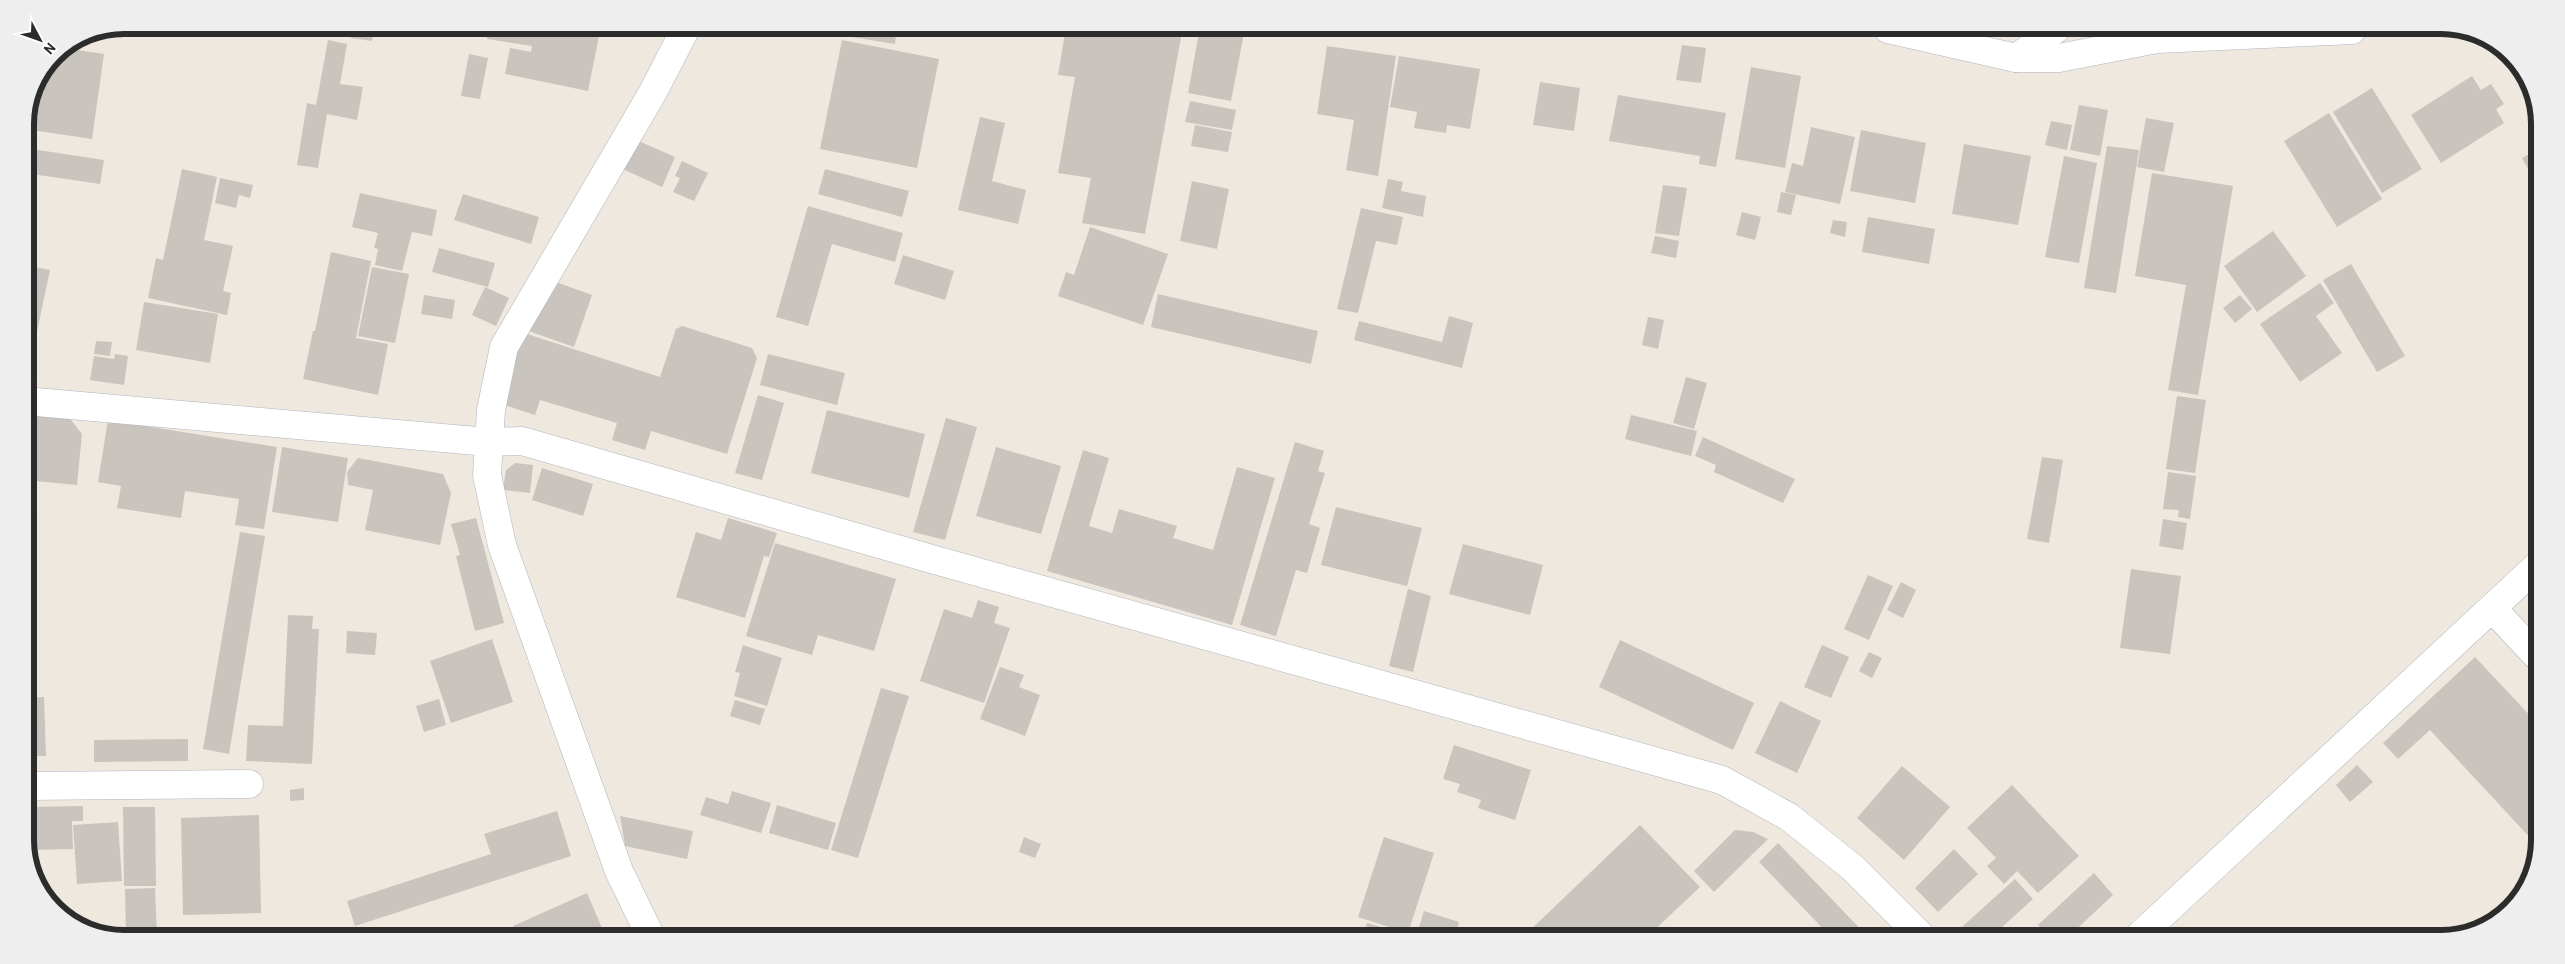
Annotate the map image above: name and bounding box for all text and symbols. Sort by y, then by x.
north arrow [15,15,65,65]
text: N [41,40,60,58]

